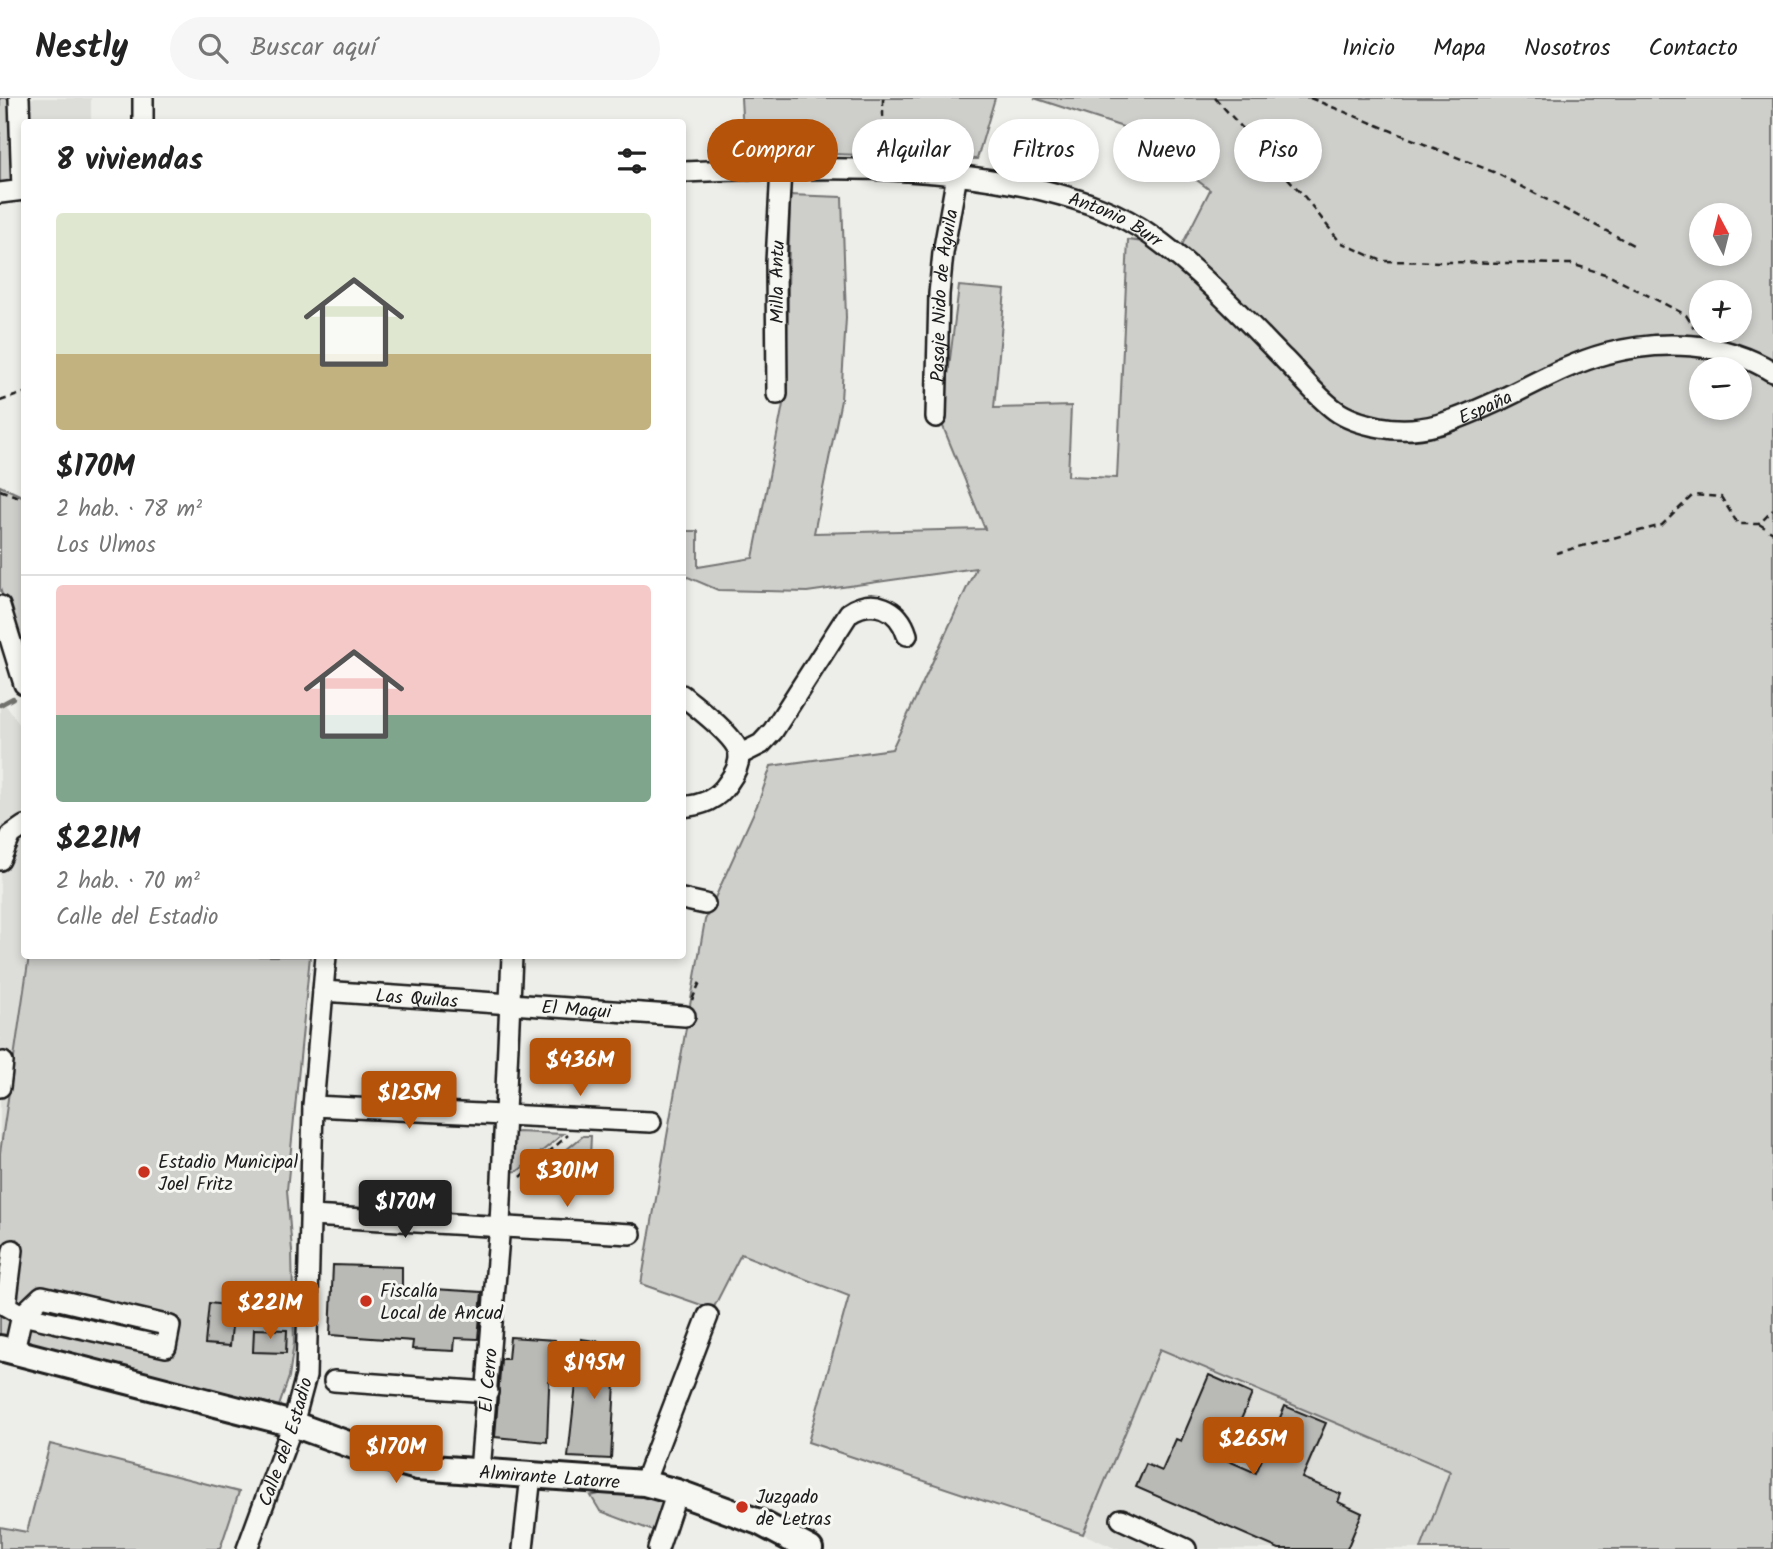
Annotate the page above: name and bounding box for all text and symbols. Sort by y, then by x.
search box [170,17,660,80]
text: Nestly [35,22,128,75]
text: Buscar aquí [250,27,376,69]
icon: search [194,29,232,67]
text: Inicio [1342,29,1395,68]
text: Mapa [1433,29,1486,68]
text: Nosotros [1524,29,1611,68]
text: Contacto [1649,29,1738,68]
chip: Comprar [707,119,838,182]
chip: Alquilar [852,119,974,182]
chip: Filtros [988,119,1099,182]
chip: Nuevo [1113,119,1220,182]
chip: Piso [1234,119,1322,182]
text: 8 viviendas [56,137,203,185]
icon: filters [613,142,651,180]
street label: Antonio Burr [1064,185,1170,257]
north arrow [1689,203,1752,266]
map controls [1689,203,1752,420]
street label: Pasaje Nido de Águila [924,207,968,382]
street label: Milla Antu [763,240,794,324]
icon: home [291,259,417,385]
button: + [1689,280,1752,343]
button: − [1689,357,1752,420]
street label: España [1454,383,1518,433]
text: $170M [56,444,135,492]
text: 2 hab. · 78 m² [56,492,202,528]
text: Los Ulmos [56,528,156,564]
icon: home [291,631,417,757]
text: $221M [56,816,140,864]
text: 2 hab. · 70 m² [56,864,200,900]
text: Calle del Estadio [56,900,218,936]
street label: Las Quilas [374,982,459,1017]
street label: El Maqui [540,993,614,1028]
pin: $436M [531,1038,629,1098]
text: $436M [546,1043,614,1079]
pin: $125M [360,1072,458,1131]
text: $125M [378,1076,441,1112]
place label: Estadio Municipal Joel Fritz [158,1148,298,1200]
pin: $301M [518,1150,616,1209]
text: $301M [536,1154,598,1190]
marker: Estadio Municipal Joel Fritz [136,1164,152,1180]
pin: $170M [356,1180,454,1240]
text: $170M [375,1185,435,1221]
place label: Fiscalía Local de Ancud [380,1277,504,1329]
pin: $221M [221,1282,319,1341]
text: $221M [238,1286,302,1322]
marker: Fiscalía Local de Ancud [358,1293,374,1309]
pin: $195M [545,1342,643,1401]
text: $195M [563,1346,625,1382]
street label: El Cerro [472,1347,507,1414]
street label: Calle del Estadio [251,1374,322,1511]
pin: $265M [1204,1418,1302,1477]
text: $265M [1219,1422,1287,1458]
pin: $170M [347,1426,445,1485]
text: $170M [366,1430,426,1466]
street label: Almirante Latorre [478,1458,621,1498]
place label: Juzgado de Letras [756,1483,831,1535]
marker: Juzgado de Letras [734,1499,750,1515]

